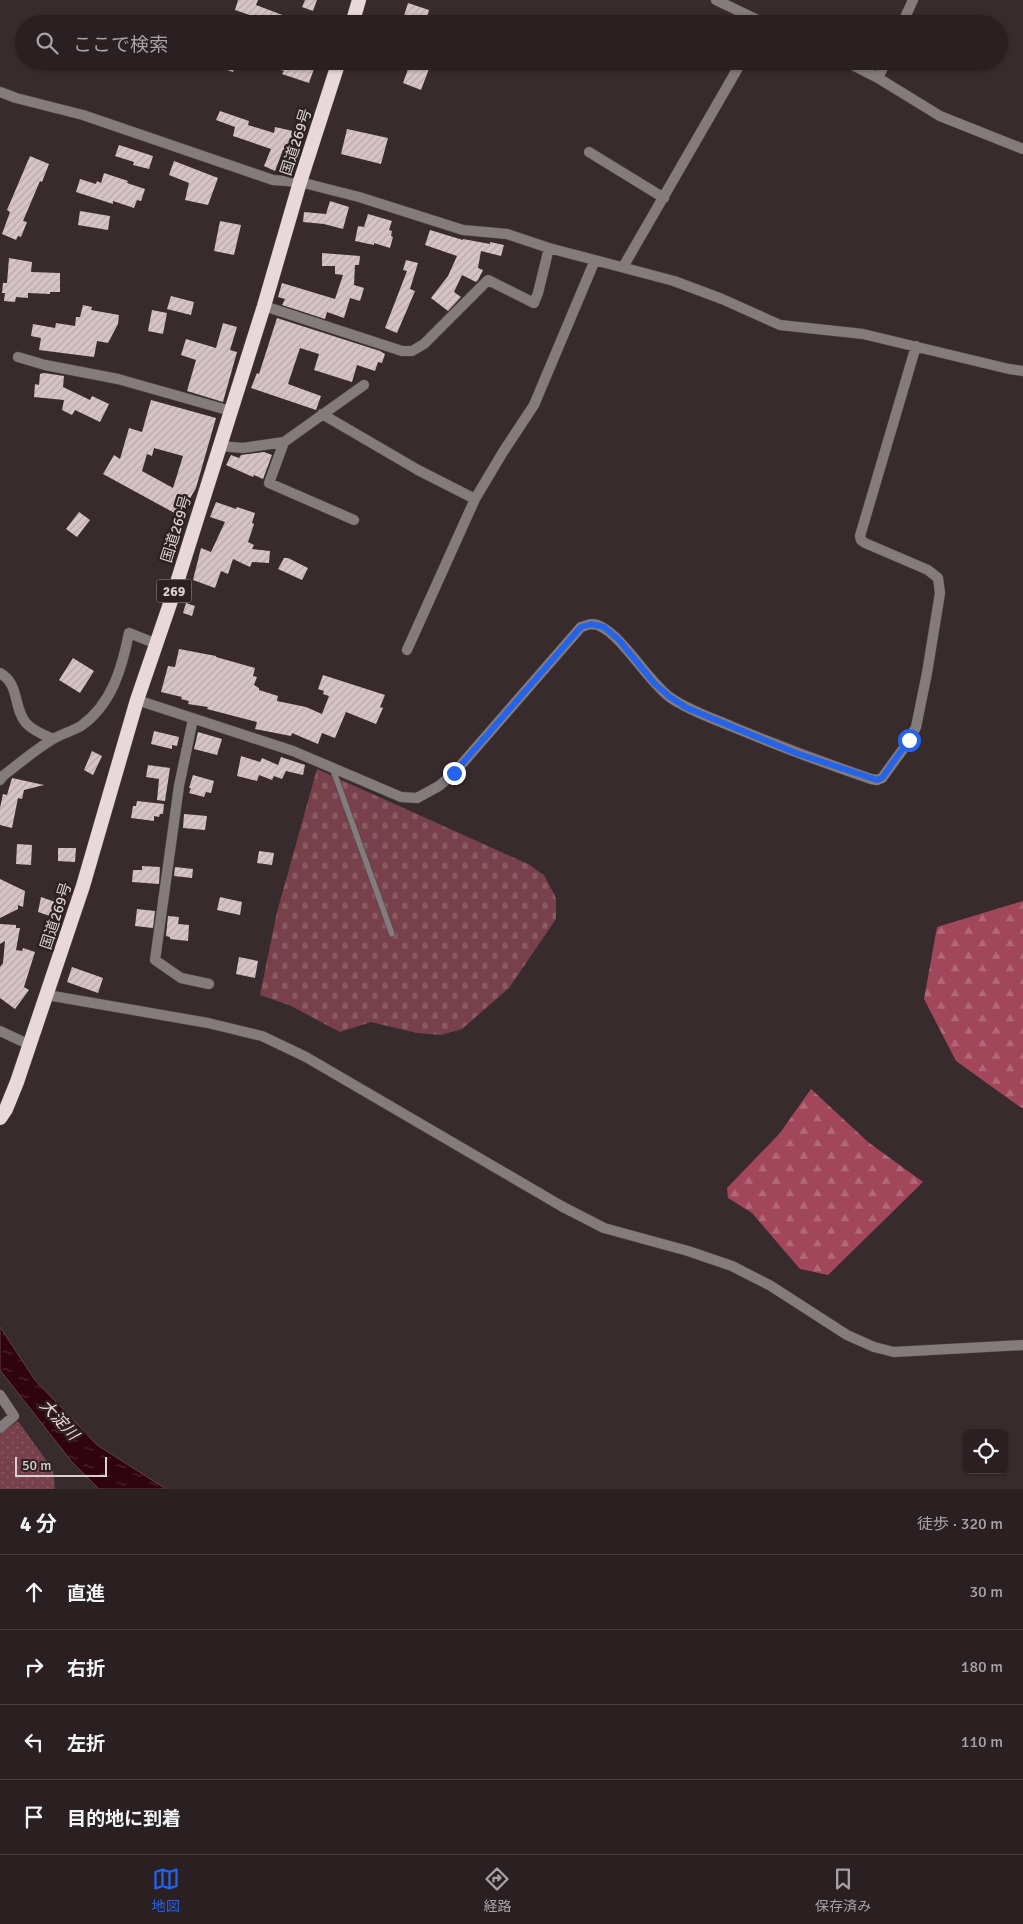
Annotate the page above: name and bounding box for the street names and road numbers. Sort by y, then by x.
street label: 国道269号 [277,106,315,178]
street label: 国道269号 [157,493,195,565]
road number: 269 [156,580,192,602]
street label: 国道269号 [37,880,75,952]

